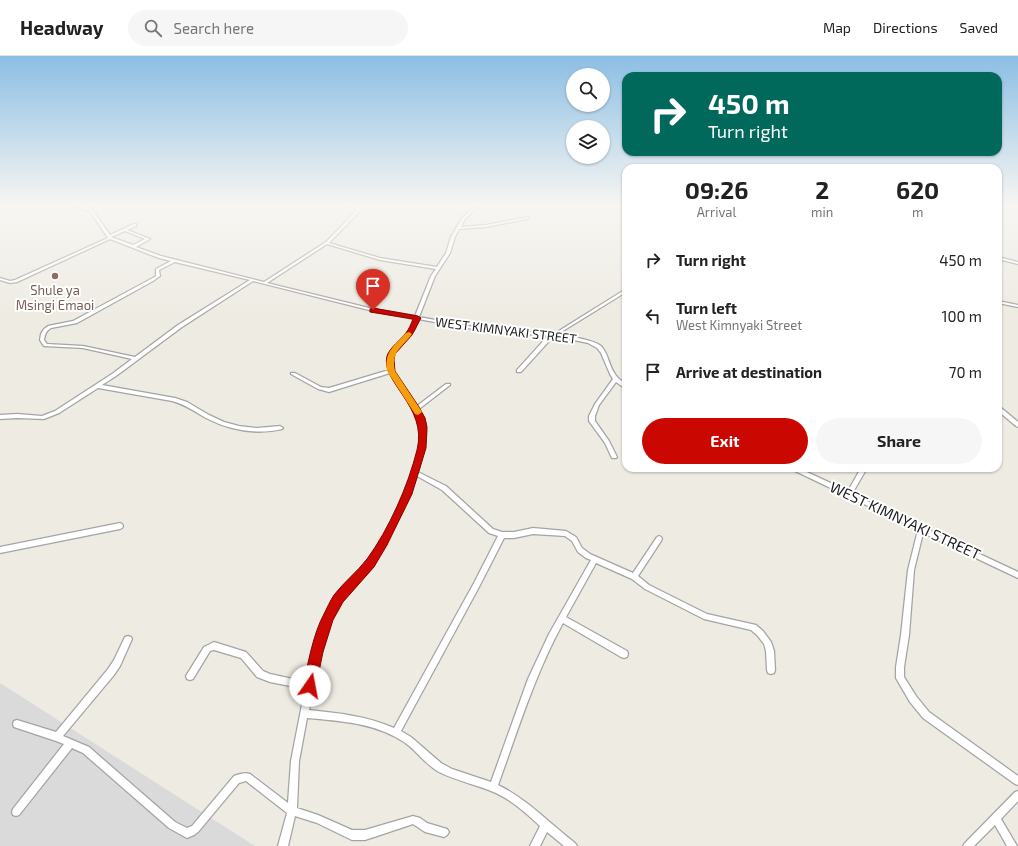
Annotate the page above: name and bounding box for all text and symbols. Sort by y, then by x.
search box [128,10,408,46]
text: Headway [20,16,104,39]
icon: search [142,17,164,39]
text: Search here [174,19,254,37]
text: Map [823,19,851,36]
text: Directions [873,19,938,36]
text: Saved [960,19,998,36]
map controls [566,68,610,164]
button: search [566,68,610,112]
text: 450 m [708,86,790,120]
icon: right [642,88,694,140]
button: layers [566,120,610,164]
text: Turn right [708,120,788,142]
text: 09:26 [685,175,748,204]
text: 2 [815,175,829,204]
text: 620 [896,175,939,204]
text: Arrival [697,204,736,220]
text: min [811,204,833,220]
text: m [912,204,923,220]
icon: right [642,249,664,271]
text: Turn right [676,251,746,269]
text: 450 m [939,251,982,269]
pin [356,269,390,310]
marker: Shule ya Msingi Emaoi [50,271,60,281]
icon: arrive [362,275,384,297]
place label: Shule ya Msingi Emaoi [16,282,94,313]
text: Turn left [676,299,737,317]
icon: left [642,305,664,327]
text: 100 m [941,307,982,325]
street label: WEST KIMNYAKI STREET [434,313,578,347]
text: West Kimnyaki Street [676,317,802,333]
icon: arrive [642,361,664,383]
text: Arrive at destination [676,363,822,381]
text: 70 m [949,363,982,381]
button: Exit [642,418,808,464]
button: Share [816,418,982,464]
street label: WEST KIMNYAKI STREET [827,477,984,563]
position arrow [289,665,331,707]

